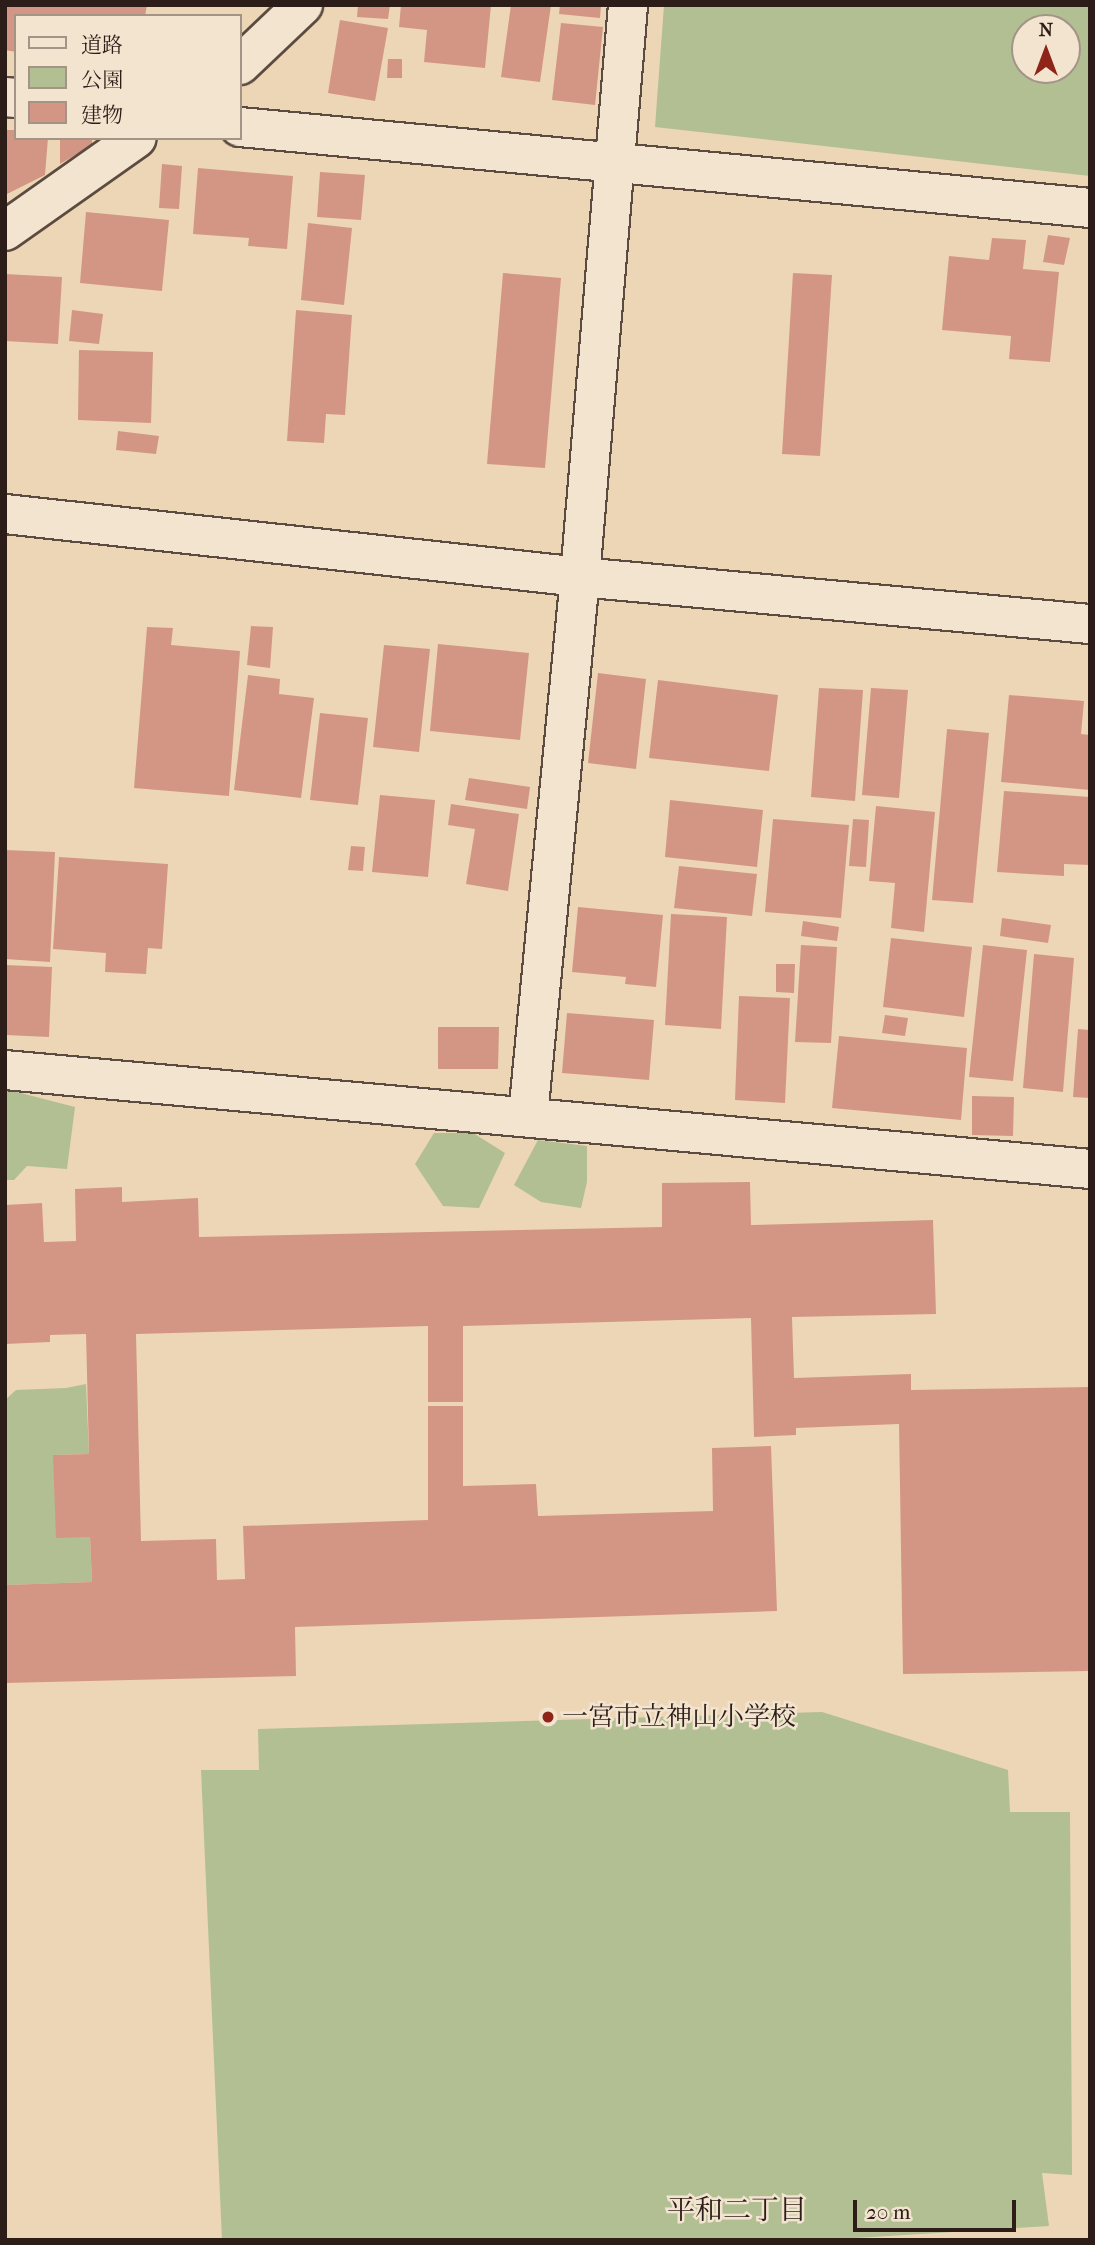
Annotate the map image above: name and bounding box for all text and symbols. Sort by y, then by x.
legend [14,14,242,140]
north arrow [1011,14,1081,84]
text: N [1039,19,1053,41]
text: 道路 [81,33,123,57]
text: 公園 [81,68,123,92]
text: 建物 [81,103,123,127]
place label: 一宮市立神山小学校 [562,1701,796,1733]
marker: 一宮市立神山小学校 [540,1709,556,1725]
scale bar [857,2186,1020,2230]
district label: 平和二丁目 [667,2193,807,2227]
text: 20 m [866,2200,910,2224]

